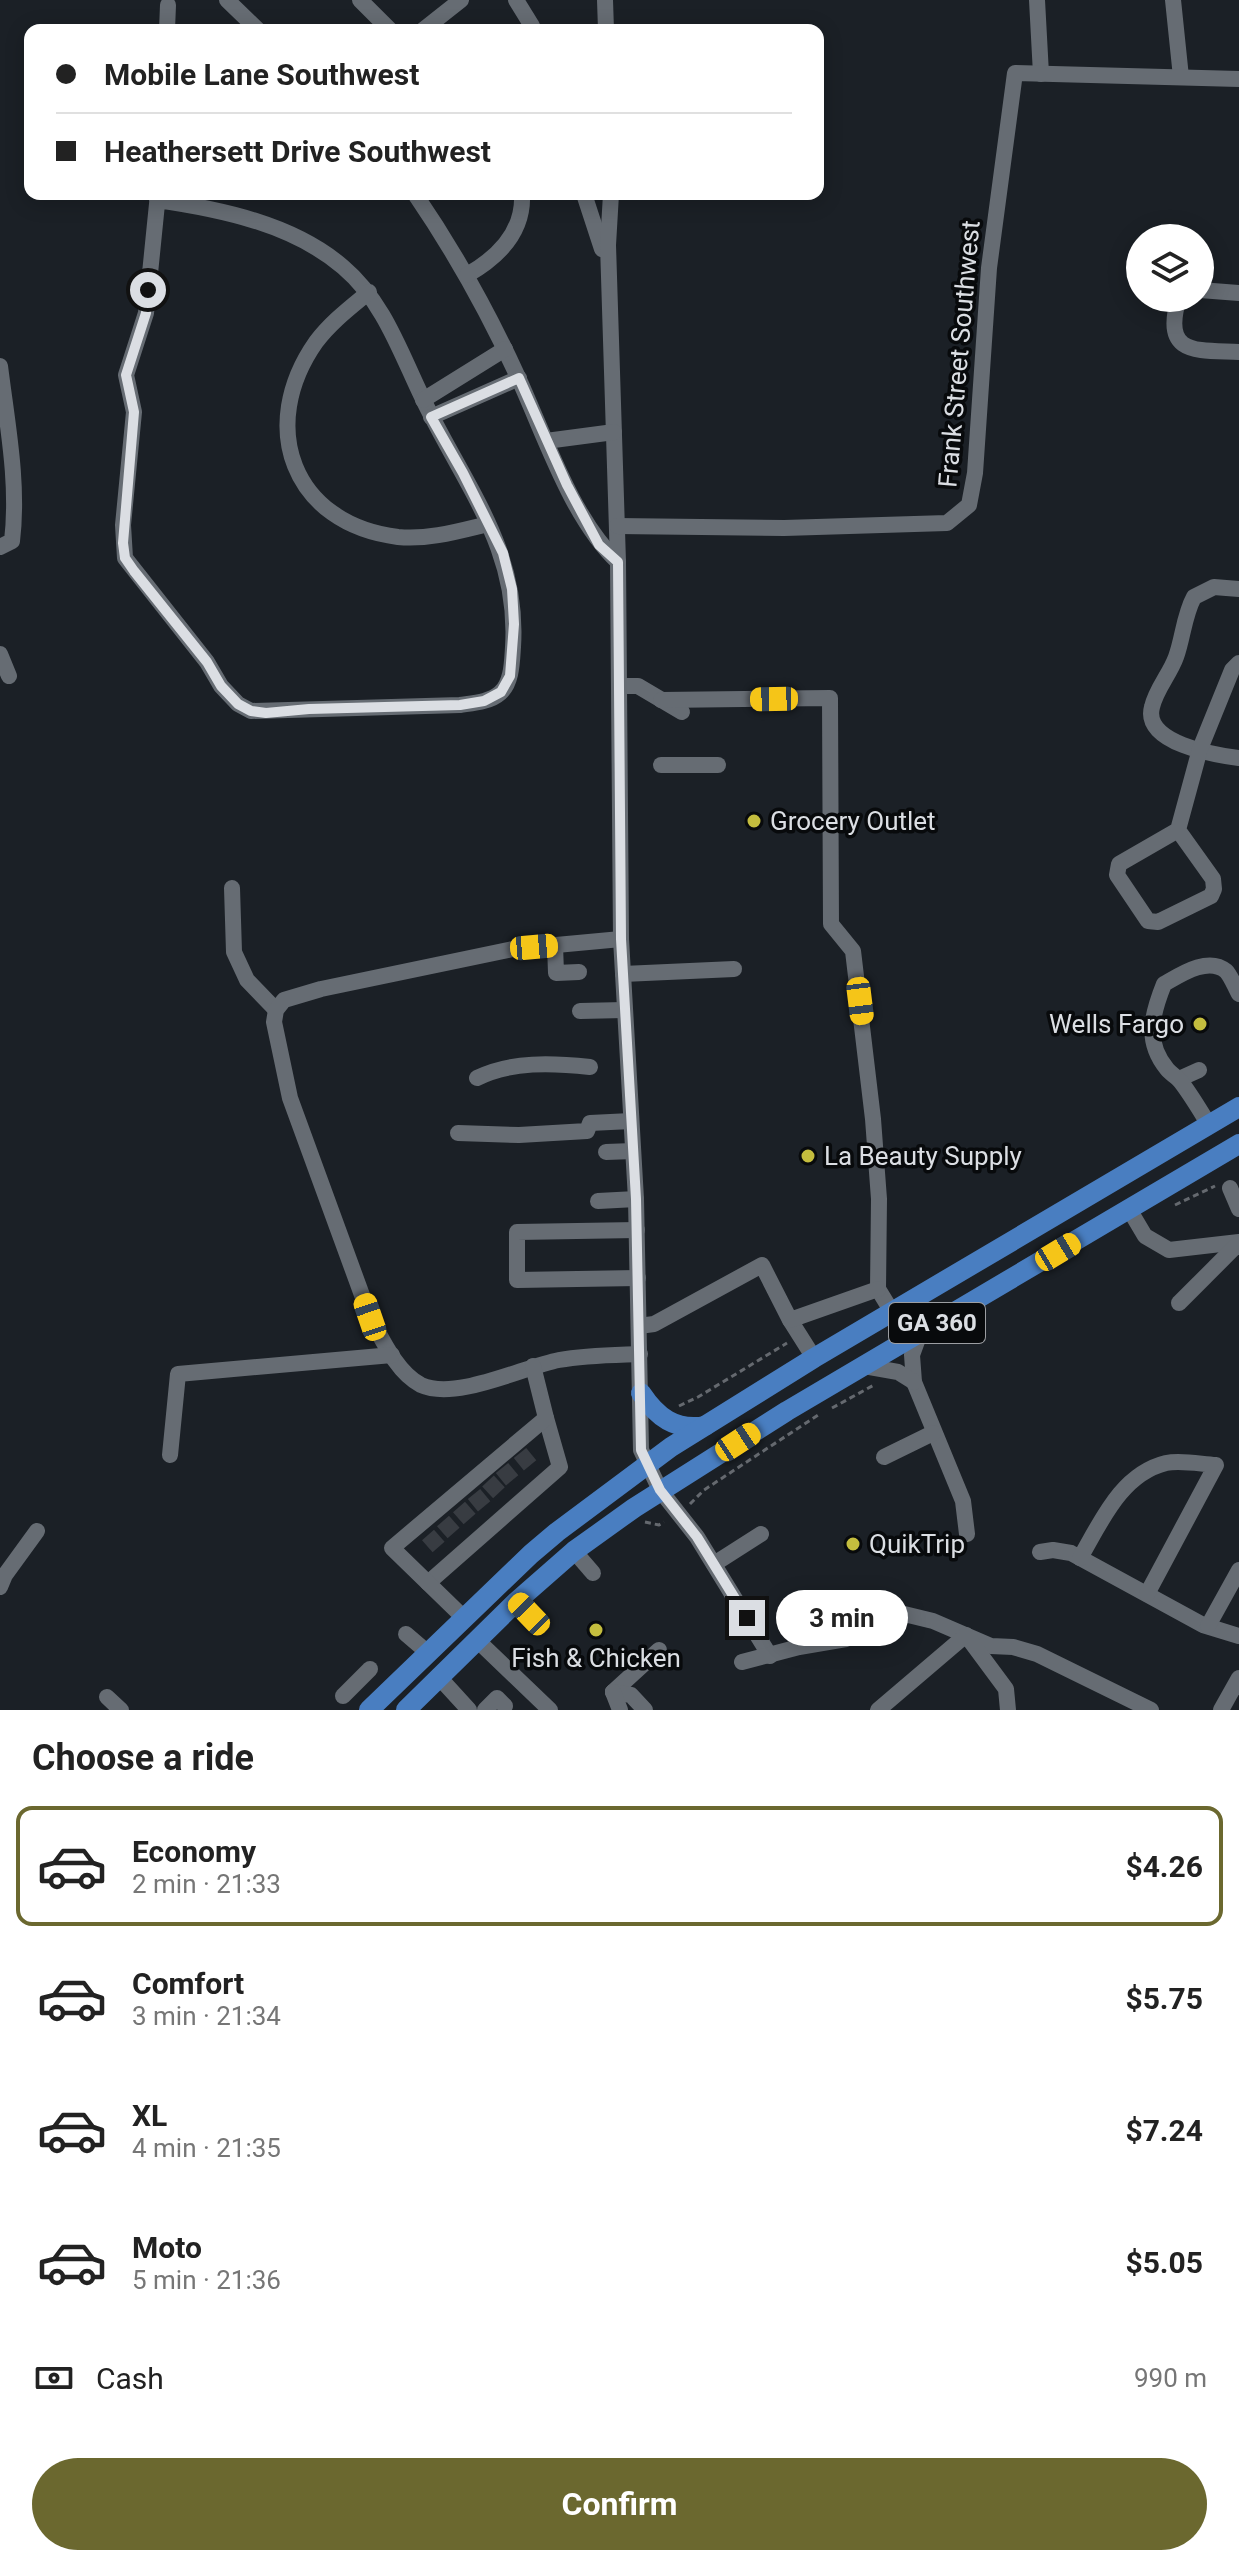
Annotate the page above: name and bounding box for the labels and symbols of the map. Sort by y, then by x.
street label: Frank Street Southwest [932,219,986,489]
route start [130,272,166,308]
car [750,687,798,711]
place label: Grocery Outlet [770,806,936,836]
marker: Grocery Outlet [745,812,763,830]
car [509,933,559,961]
car [845,976,875,1026]
place label: Wells Fargo [1049,1009,1184,1039]
marker: Wells Fargo [1191,1015,1209,1033]
place label: La Beauty Supply [824,1141,1022,1171]
marker: La Beauty Supply [799,1147,817,1165]
car [1031,1229,1085,1275]
car [351,1290,389,1344]
road number: GA 360 [889,1303,985,1343]
car [711,1419,765,1465]
place label: QuikTrip [869,1529,965,1559]
marker: QuikTrip [844,1535,862,1553]
car [504,1588,554,1640]
callout: 3 min [775,1590,907,1646]
route end [729,1600,765,1636]
marker: Fish & Chicken [587,1621,605,1639]
place label: Fish & Chicken [511,1643,681,1673]

